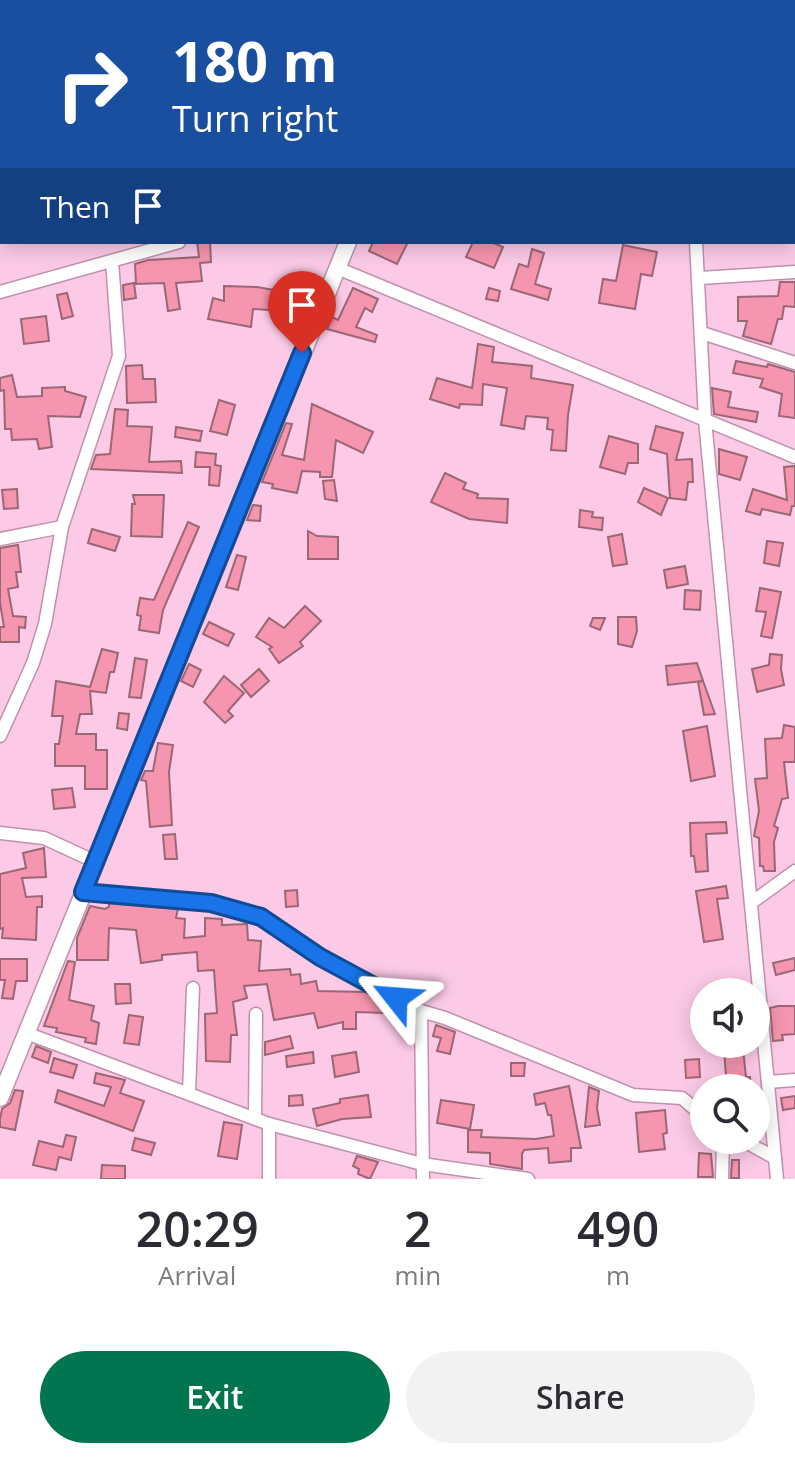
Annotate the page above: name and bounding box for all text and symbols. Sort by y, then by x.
text: 180 m [172,22,338,98]
icon: right [40,32,144,136]
text: Turn right [172,94,338,143]
icon: arrive [126,184,170,228]
text: Then [40,186,110,227]
pin [268,271,336,353]
icon: arrive [280,283,324,327]
position arrow [354,956,438,1040]
map controls [690,978,770,1154]
button: sound [690,978,770,1058]
button: search [690,1074,770,1154]
text: 20:29 [136,1196,259,1261]
text: 2 [404,1196,432,1261]
text: 490 [577,1196,659,1261]
text: Arrival [158,1257,236,1293]
text: min [395,1257,441,1293]
text: m [606,1257,630,1293]
button: Exit [40,1351,390,1443]
button: Share [406,1351,755,1443]

